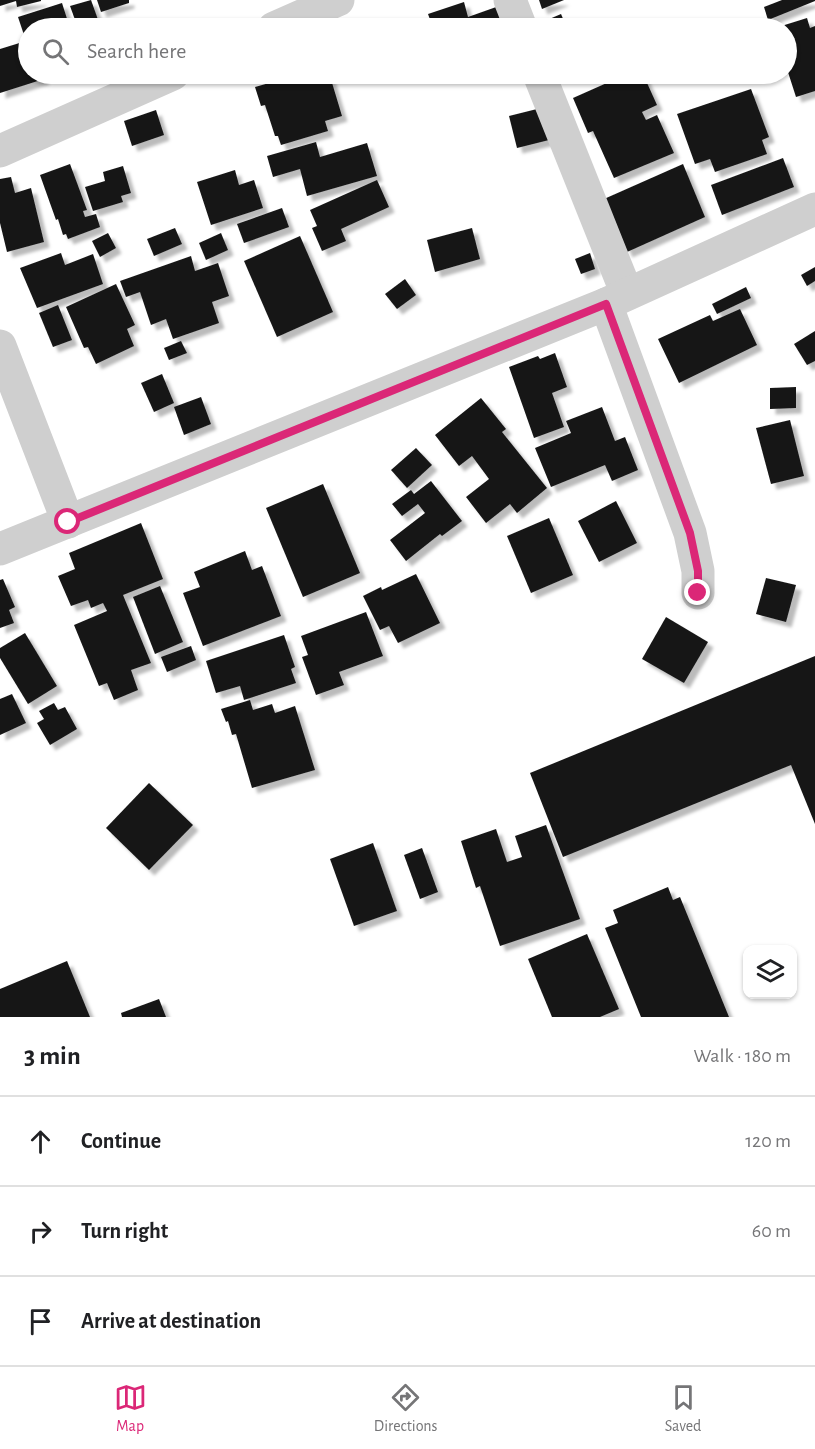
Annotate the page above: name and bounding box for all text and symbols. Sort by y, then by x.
search box [18,18,797,84]
icon: search [39,35,72,68]
text: Search here [87,40,186,62]
route start [54,508,80,534]
route end [684,579,710,605]
map controls [743,945,797,999]
button: layers [743,945,797,999]
text: 3 min [24,1043,81,1069]
text: Walk · 180 m [694,1046,791,1066]
icon: ahead [24,1125,57,1158]
text: Continue [81,1130,161,1152]
text: 120 m [745,1131,791,1151]
icon: right [24,1215,57,1248]
text: Turn right [81,1220,168,1242]
text: 60 m [752,1221,791,1241]
icon: arrive [24,1305,57,1338]
text: Arrive at destination [81,1310,261,1332]
tab: Map [114,1381,147,1436]
tab: Directions [374,1381,438,1436]
tab: Saved [665,1381,701,1436]

